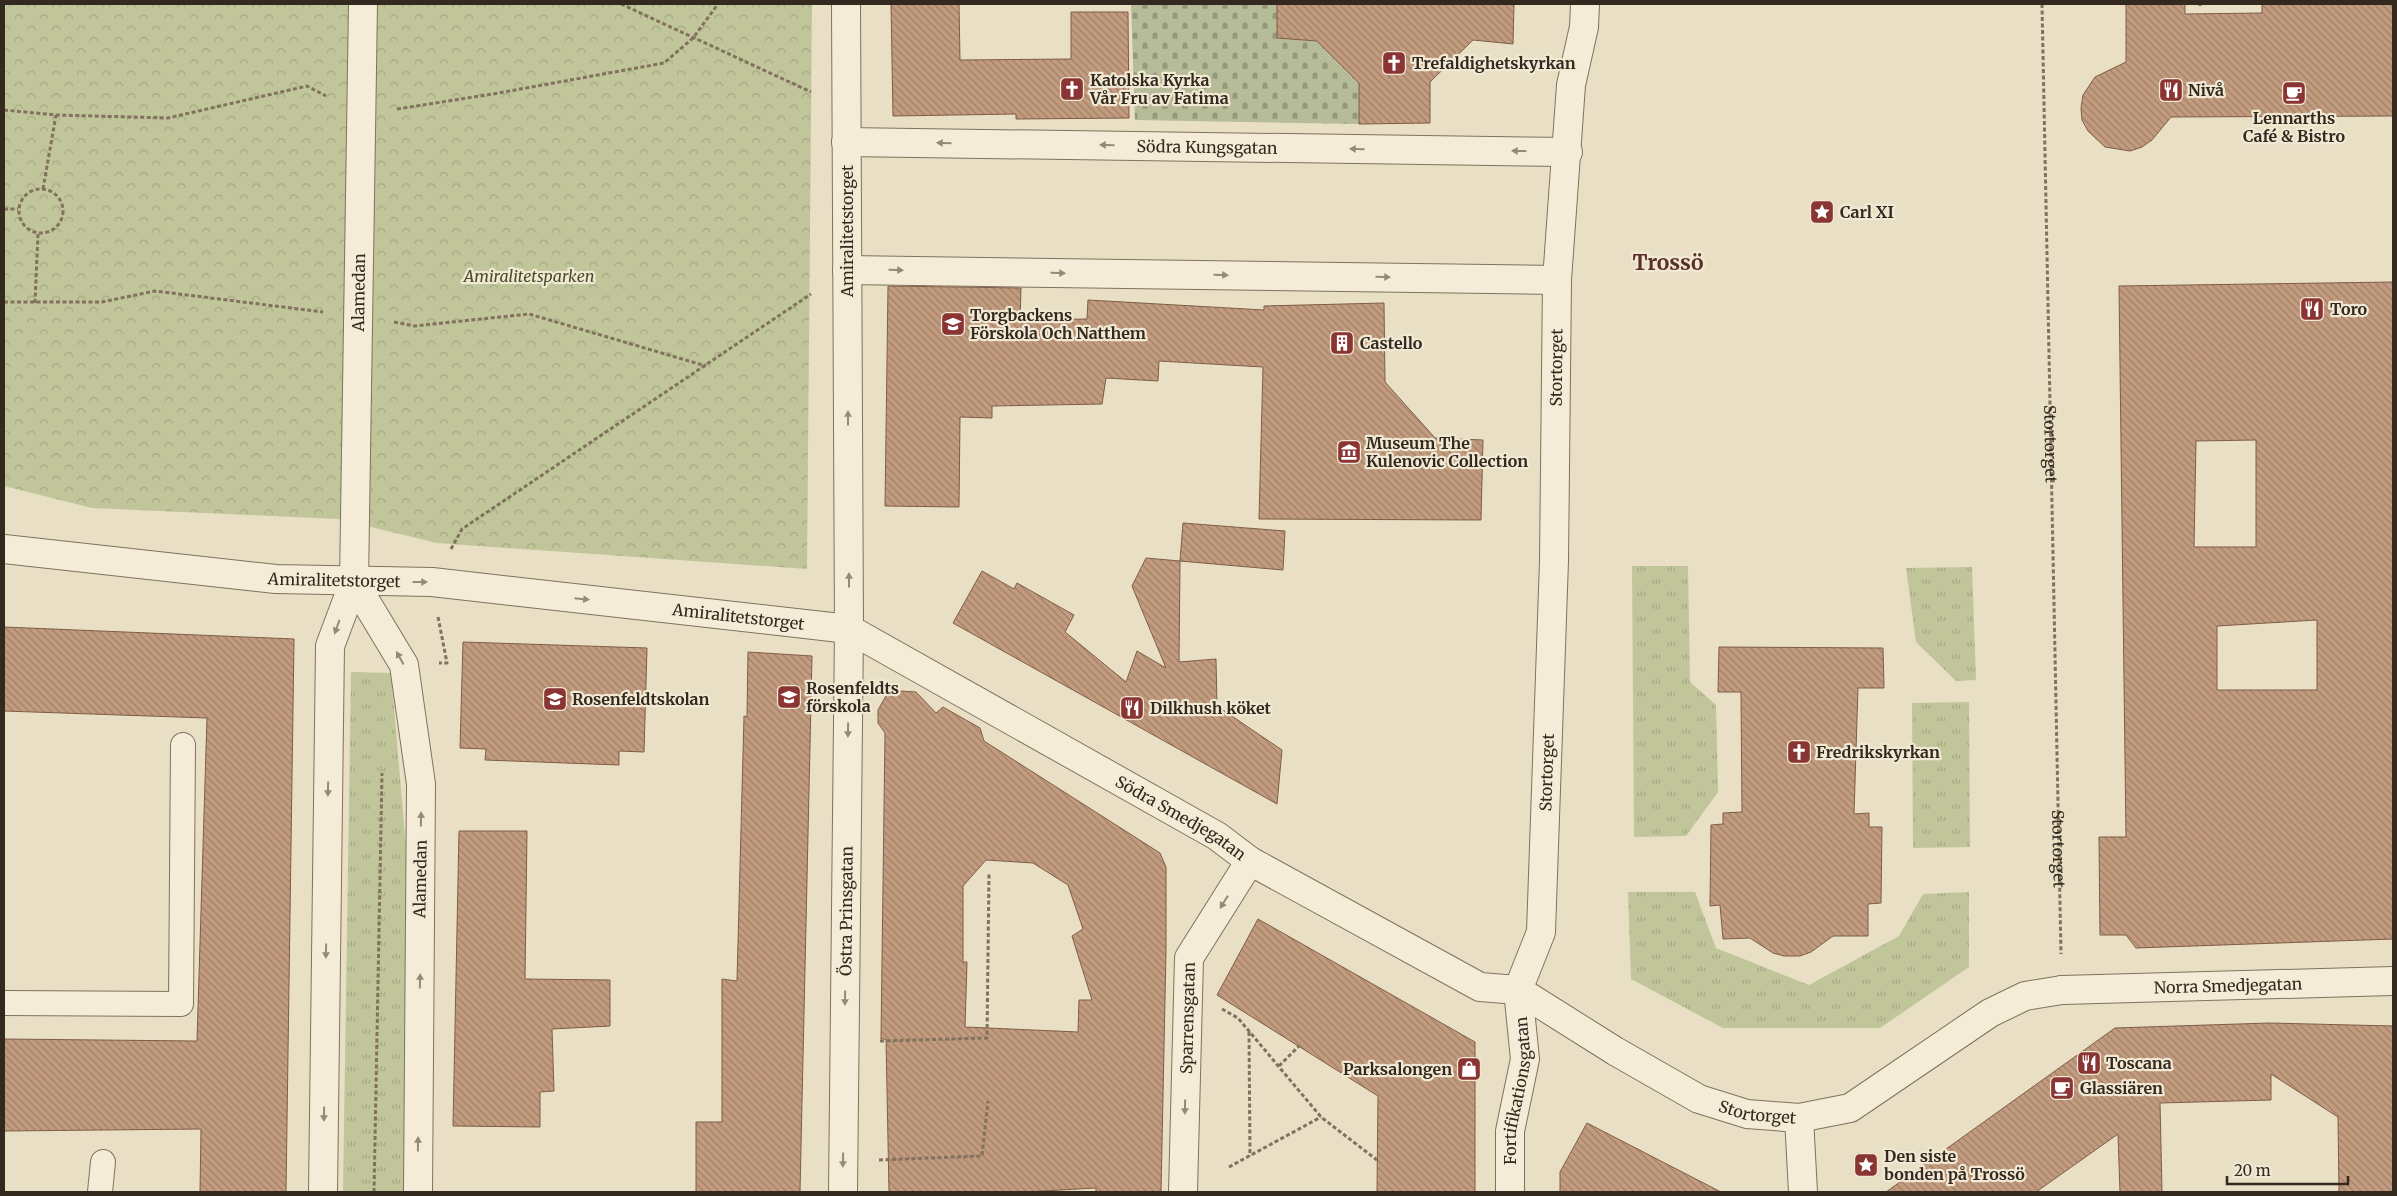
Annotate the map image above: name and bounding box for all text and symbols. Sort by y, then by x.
church icon: Trefaldighetskyrkan [1381,50,1407,76]
place label: Trefaldighetskyrkan [1412,53,1576,73]
place label: Katolska Kyrka Vår Fru av Fatima [1089,70,1229,108]
church icon: Katolska Kyrka Vår Fru av Fatima [1059,76,1085,102]
restaurant icon: Nivå [2158,77,2184,103]
place label: Nivå [2188,80,2224,100]
cafe icon: Lennarths Café & Bistro [2281,80,2307,106]
place label: Lennarths Café & Bistro [2243,108,2345,146]
street label: Södra Kungsgatan [1136,136,1278,158]
one-way arrow [936,139,952,147]
one-way arrow [1099,141,1115,149]
one-way arrow [1349,145,1365,153]
one-way arrow [1511,147,1527,155]
street label: Amiralitetstorget [837,164,857,298]
place icon: Carl XI [1809,199,1835,225]
place label: Carl XI [1840,202,1894,222]
district label: Trossö [1633,249,1703,276]
street label: Alamedan [348,253,369,333]
park label: Amiralitetsparken [462,266,594,286]
one-way arrow [888,267,904,275]
one-way arrow [1051,269,1067,277]
one-way arrow [1213,271,1229,279]
one-way arrow [1376,273,1392,281]
restaurant icon: Toro [2299,296,2325,322]
place label: Toro [2330,299,2368,319]
place label: Torgbackens Förskola Och Natthem [970,305,1146,343]
school or university icon: Torgbackens Förskola Och Natthem [940,311,966,337]
street label: Stortorget [1546,328,1566,407]
building icon: Castello [1329,330,1355,356]
place label: Castello [1360,333,1423,353]
street label: Stortorget [2040,405,2062,484]
one-way arrow [844,409,852,425]
place label: Museum The Kulenovic Collection [1366,433,1528,471]
museum icon: Museum The Kulenovic Collection [1336,439,1362,465]
street label: Amiralitetstorget [266,568,402,591]
one-way arrow [845,572,853,588]
one-way arrow [413,578,429,586]
one-way arrow [574,595,590,603]
street label: Amiralitetstorget [670,599,806,634]
one-way arrow [333,620,340,635]
one-way arrow [395,652,404,665]
place label: Rosenfeldts förskola [806,678,899,716]
school or university icon: Rosenfeldts förskola [776,684,802,710]
school or university icon: Rosenfeldtskolan [542,686,568,712]
place label: Rosenfeldtskolan [572,689,709,709]
restaurant icon: Dilkhush köket [1119,695,1145,721]
place label: Dilkhush köket [1150,698,1272,718]
one-way arrow [844,722,852,738]
street label: Stortorget [1535,732,1558,812]
church icon: Fredrikskyrkan [1786,739,1812,765]
place label: Fredrikskyrkan [1816,742,1940,762]
street label: Södra Smedjegatan [1112,771,1250,865]
one-way arrow [324,781,332,797]
one-way arrow [417,810,425,826]
street label: Stortorget [2048,810,2070,889]
street label: Alamedan [409,839,431,919]
street label: Östra Prinsgatan [835,846,857,976]
one-way arrow [1219,895,1228,909]
one-way arrow [322,943,330,959]
street label: Sparrensgatan [1176,961,1199,1074]
one-way arrow [416,973,424,989]
street label: Norra Smedjegatan [2153,973,2303,998]
one-way arrow [841,990,849,1006]
street label: Fortifikationsgatan [1500,1015,1535,1165]
restaurant icon: Toscana [2076,1050,2102,1076]
place label: Toscana [2106,1053,2172,1073]
shop icon: Parksalongen [1456,1056,1482,1082]
place label: Parksalongen [1343,1059,1452,1079]
cafe icon: Glassiären [2049,1075,2075,1101]
place label: Glassiären [2080,1078,2163,1098]
street label: Stortorget [1716,1096,1797,1128]
one-way arrow [1181,1099,1189,1115]
one-way arrow [320,1106,328,1122]
one-way arrow [414,1135,422,1151]
place label: Den siste bonden på Trossö [1884,1146,2025,1184]
one-way arrow [839,1152,847,1168]
place icon: Den siste bonden på Trossö [1853,1152,1879,1178]
scale bar [2227,1154,2348,1186]
text: 20 m [2234,1161,2271,1180]

